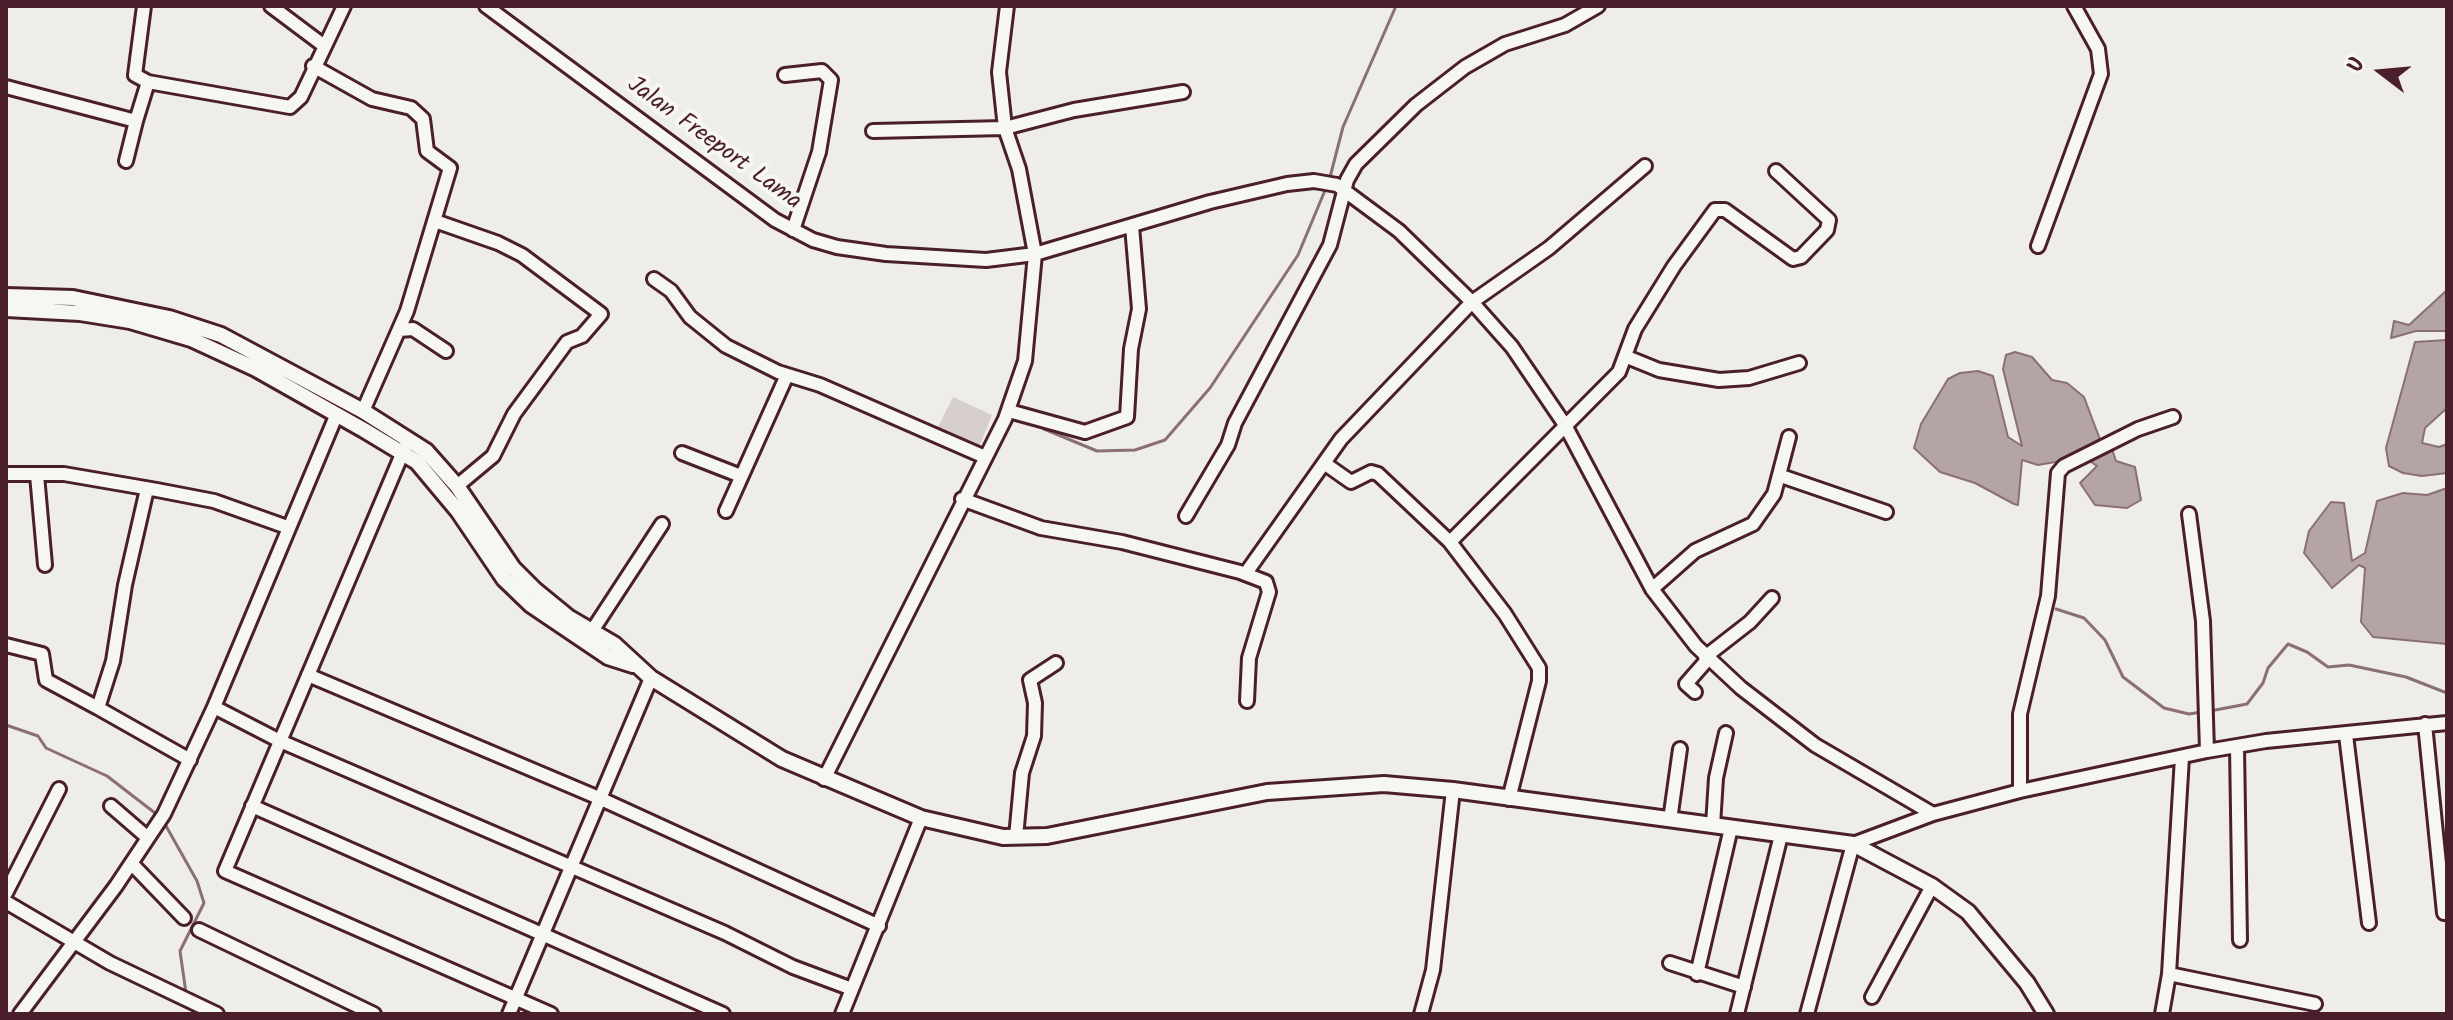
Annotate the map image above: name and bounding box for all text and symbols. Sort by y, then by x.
north arrow [2341,32,2421,112]
text: U [2339,54,2376,76]
street label: Jalan Freeport Lama [620,72,806,218]

